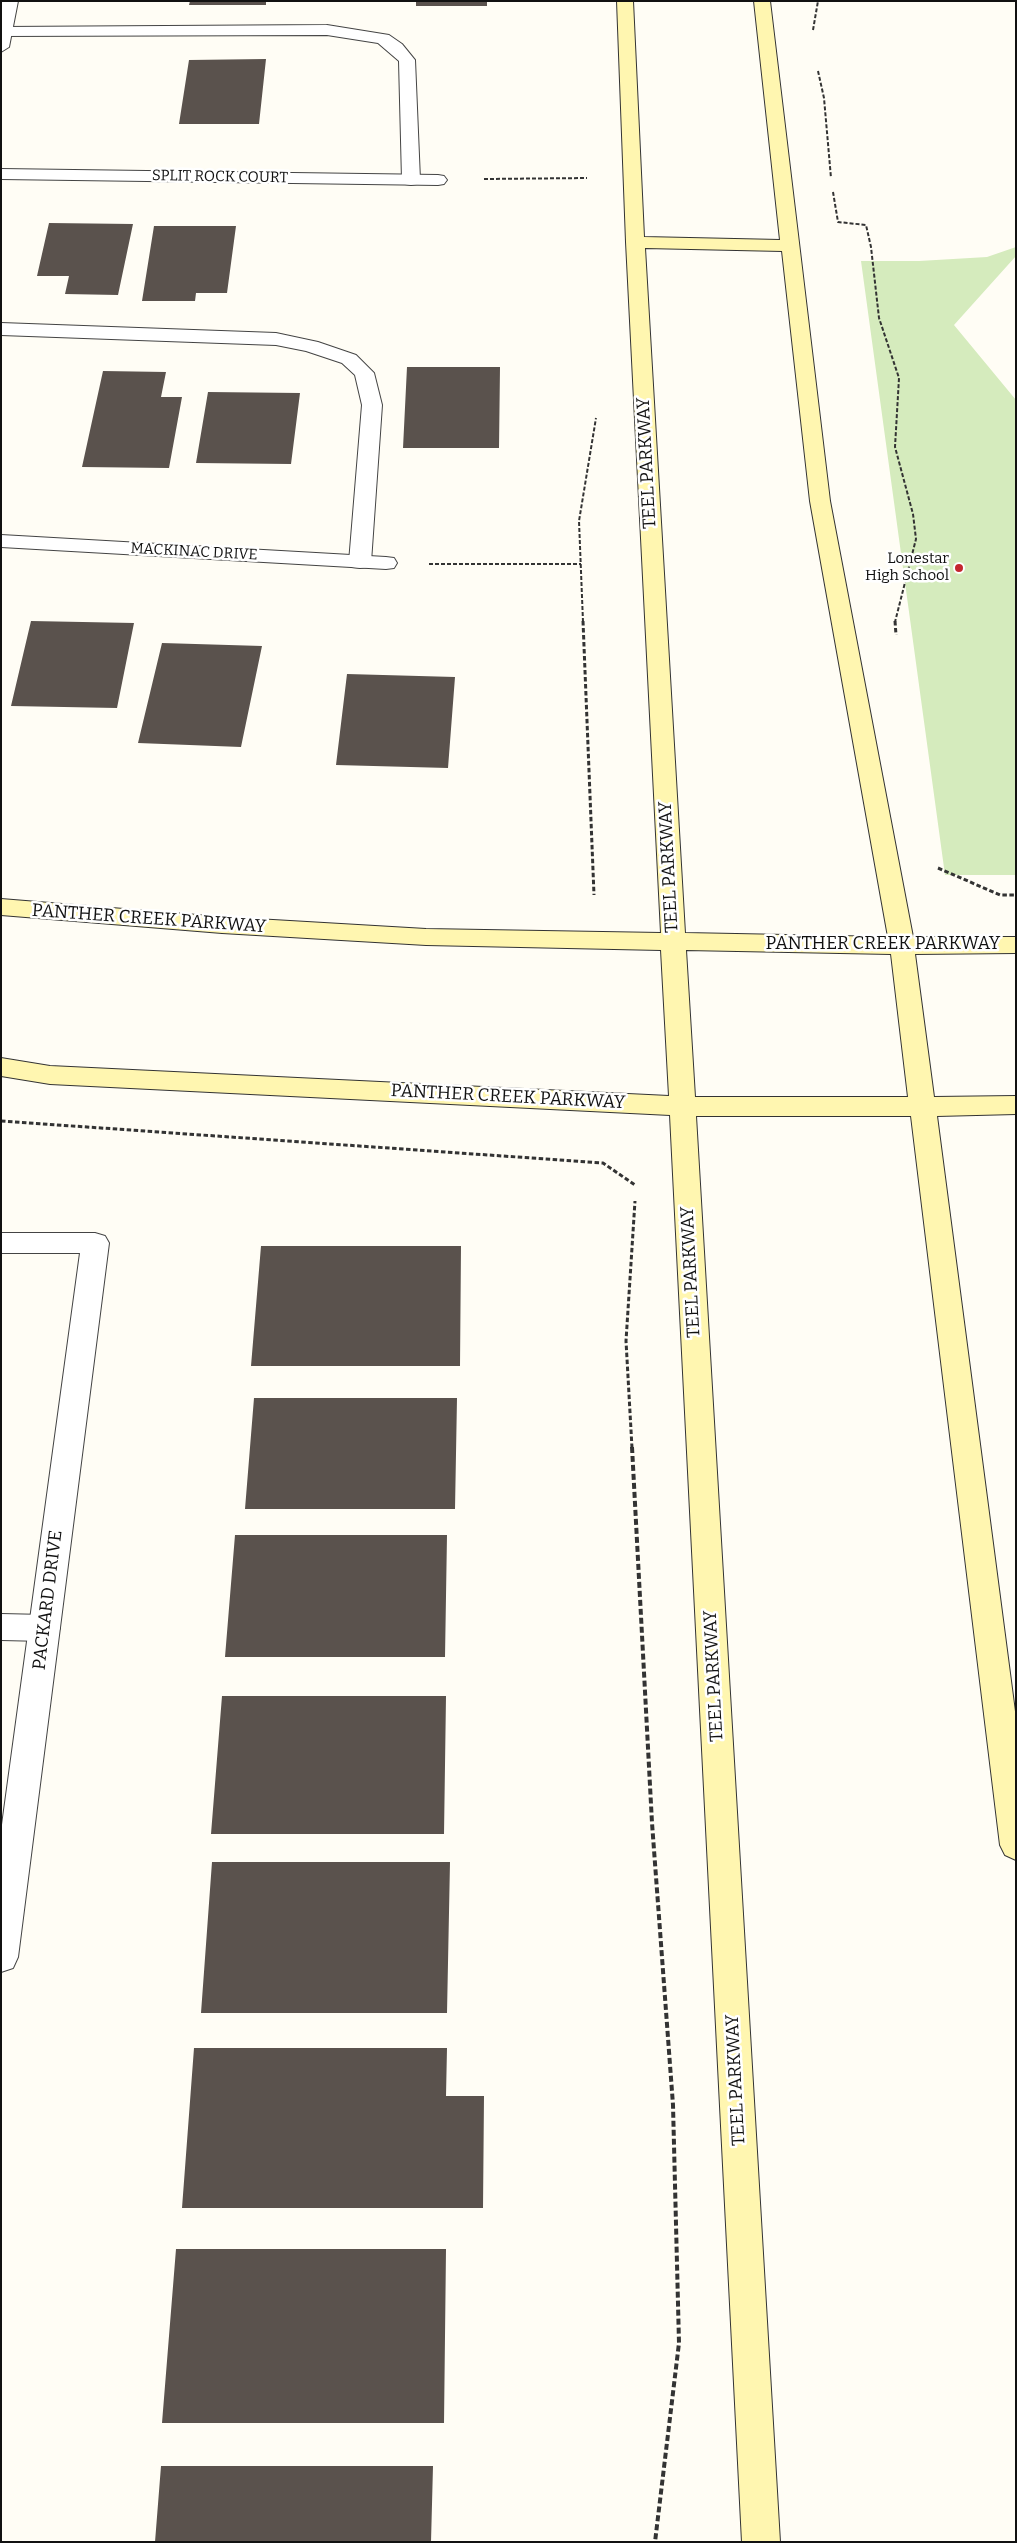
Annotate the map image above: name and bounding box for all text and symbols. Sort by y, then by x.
street label: SPLIT ROCK COURT [152,167,288,187]
street label: TEEL PARKWAY [633,397,661,529]
street label: MACKINAC DRIVE [130,540,258,564]
place label: Lonestar High School [865,550,949,585]
marker: Lonestar High School [953,562,965,574]
street label: TEEL PARKWAY [655,801,683,933]
street label: PANTHER CREEK PARKWAY [31,900,267,938]
street label: PANTHER CREEK PARKWAY [766,933,1000,955]
street label: PANTHER CREEK PARKWAY [390,1080,626,1114]
street label: TEEL PARKWAY [677,1206,705,1338]
street label: PACKARD DRIVE [29,1529,67,1671]
street label: TEEL PARKWAY [700,1610,728,1742]
street label: TEEL PARKWAY [722,2014,750,2146]

